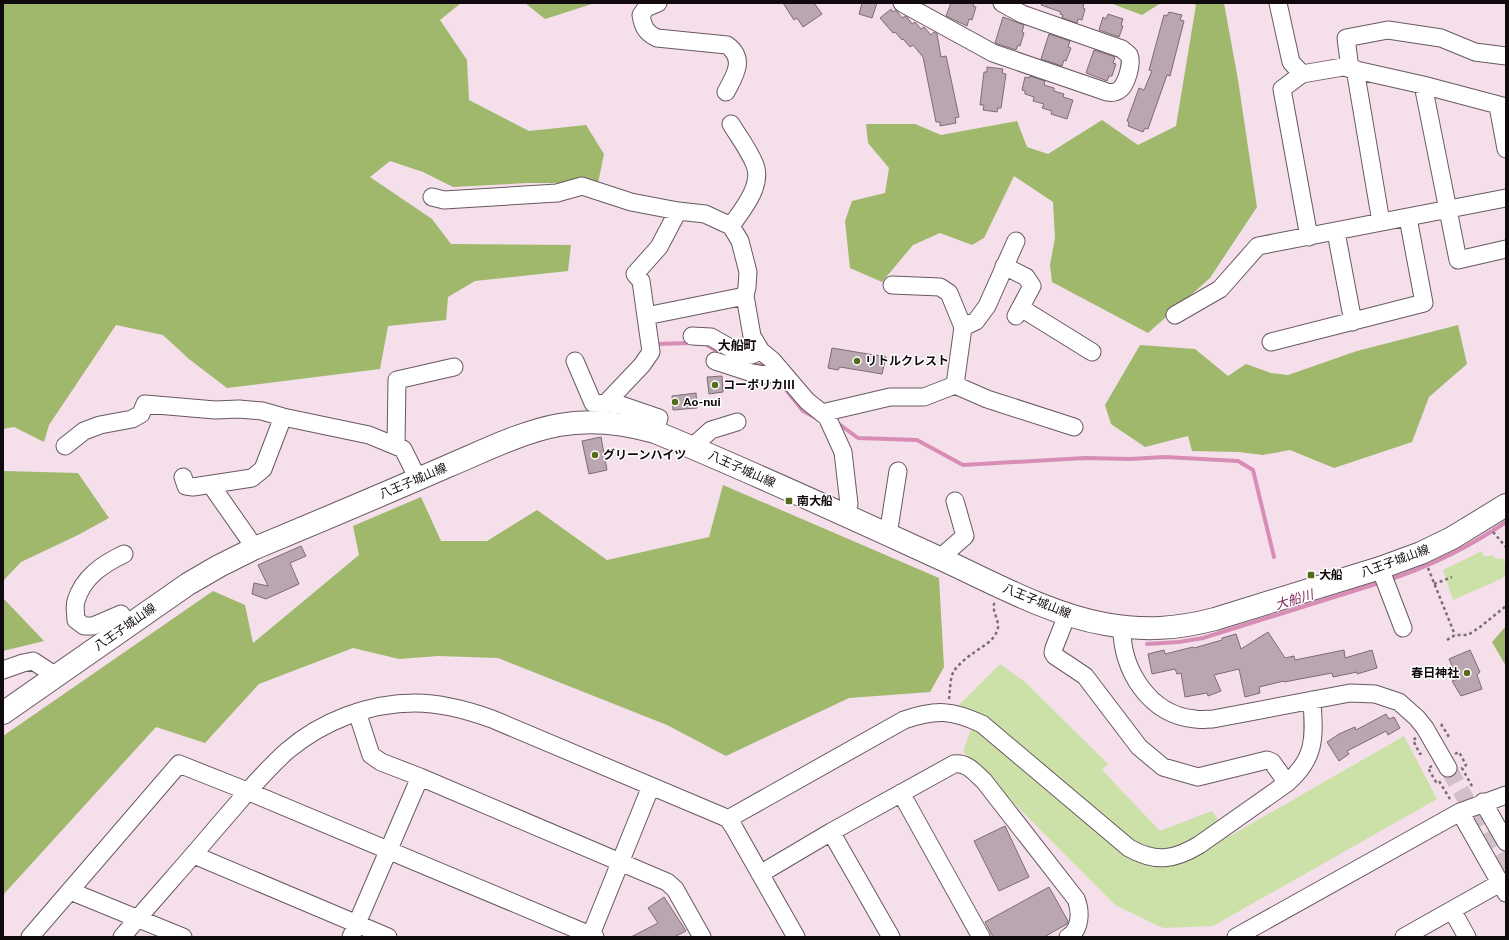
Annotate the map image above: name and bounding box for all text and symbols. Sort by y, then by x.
district label: 大船町 [717,338,757,353]
place label: リトルクレスト [865,354,949,368]
marker: リトルクレスト [852,356,862,366]
place label: コーポリカⅢ [723,378,795,392]
marker: コーポリカⅢ [710,380,720,390]
place label: Ao-nui [683,395,721,409]
marker: Ao-nui [670,397,680,407]
place label: グリーンハイツ [603,448,686,462]
street label: 八王子城山線 [706,448,778,490]
marker: グリーンハイツ [590,450,600,460]
street label: 八王子城山線 [377,460,449,502]
place label: 南大船 [797,494,833,508]
marker: 南大船 [784,496,794,506]
street label: 八王子城山線 [1359,542,1431,580]
place label: 大船 [1319,568,1343,582]
marker: 大船 [1306,570,1316,580]
street label: 八王子城山線 [1001,581,1073,621]
water label: 大船川 [1273,586,1317,612]
street label: 八王子城山線 [91,601,159,653]
place label: 春日神社 [1411,666,1459,680]
marker: 春日神社 [1462,668,1472,678]

